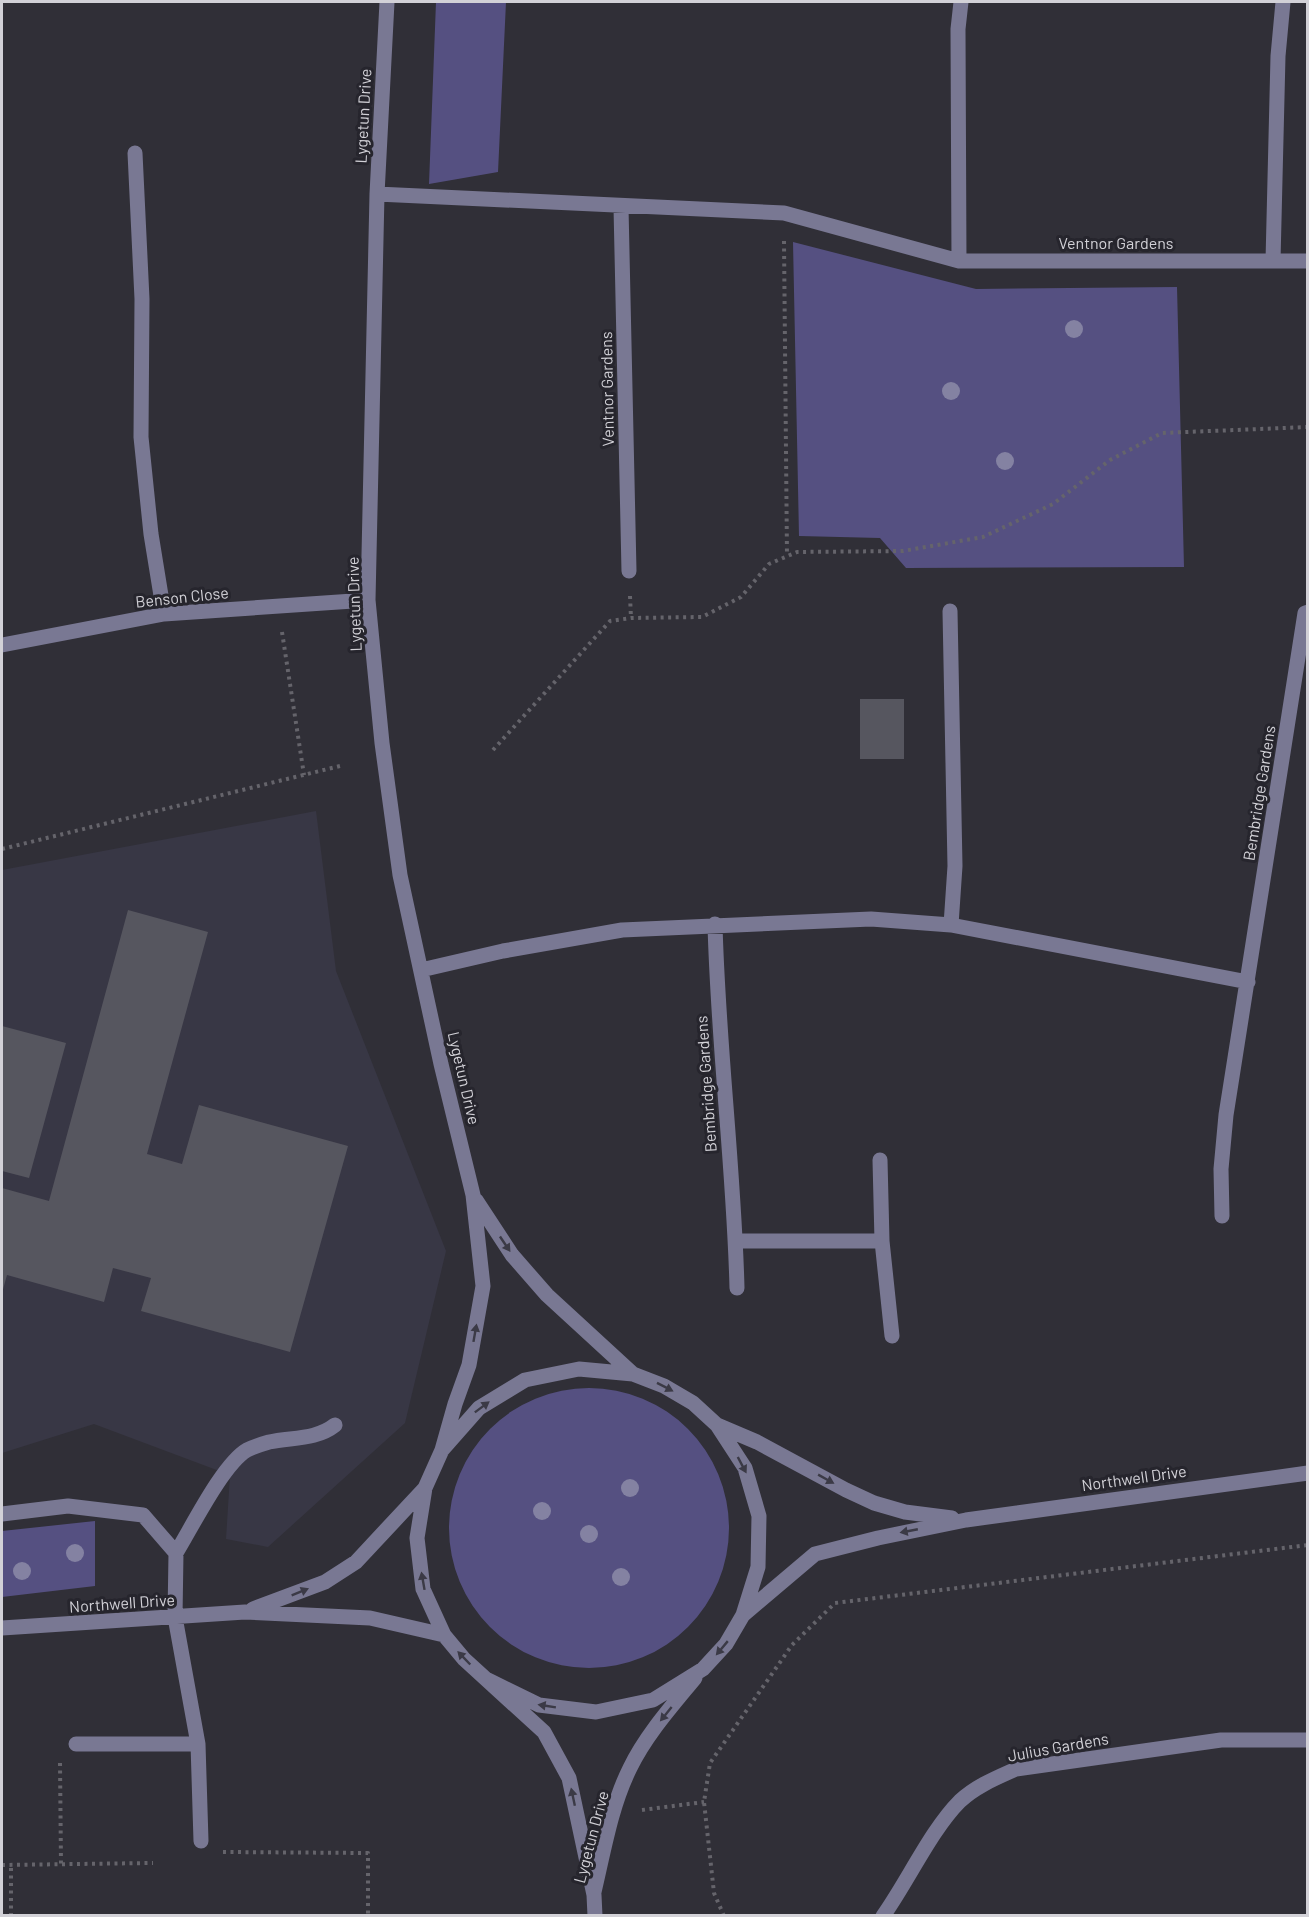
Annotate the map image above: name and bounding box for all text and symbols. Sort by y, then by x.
street label: Lygetun Drive [351,68,374,164]
street label: Ventnor Gardens [1058,233,1174,252]
street label: Ventnor Gardens [596,331,617,447]
street label: Lygetun Drive [342,556,365,652]
street label: Benson Close [134,582,230,611]
street label: Bembridge Gardens [1238,724,1279,862]
street label: Bembridge Gardens [691,1015,720,1153]
street label: Lygetun Drive [445,1030,484,1126]
one-way arrow [499,1236,510,1253]
one-way arrow [471,1323,480,1342]
one-way arrow [656,1382,674,1392]
one-way arrow [475,1402,490,1414]
one-way arrow [736,1456,746,1474]
street label: Northwell Drive [1080,1461,1188,1494]
one-way arrow [817,1474,834,1484]
one-way arrow [900,1527,918,1537]
one-way arrow [418,1572,427,1591]
one-way arrow [291,1587,309,1596]
street label: Northwell Drive [68,1589,175,1616]
one-way arrow [715,1640,728,1656]
one-way arrow [457,1651,471,1666]
one-way arrow [537,1701,556,1710]
one-way arrow [660,1707,672,1722]
street label: Julius Gardens [1006,1728,1110,1765]
one-way arrow [568,1787,577,1806]
street label: Lygetun Drive [569,1789,612,1885]

